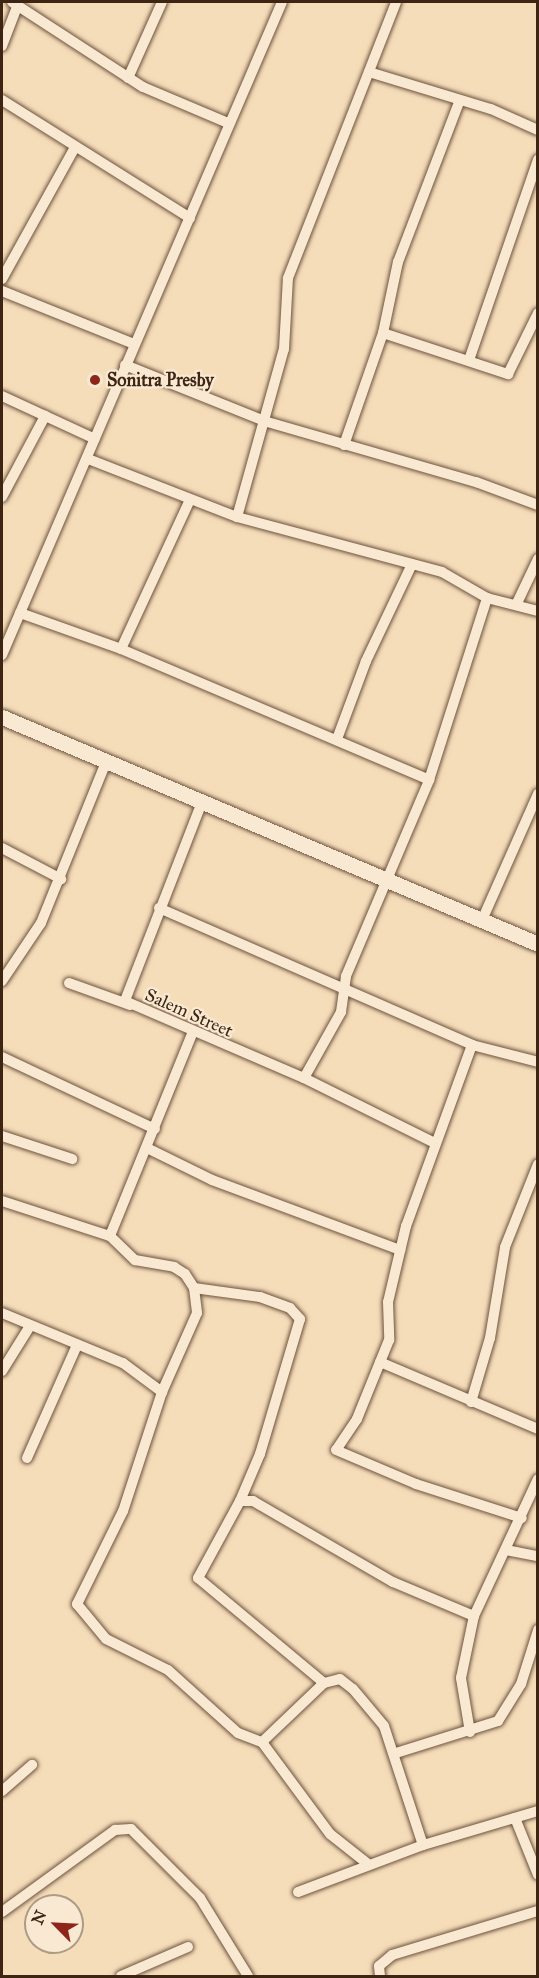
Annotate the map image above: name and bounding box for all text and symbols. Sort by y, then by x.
place label: Sonitra Presby [107,369,214,391]
marker: Sonitra Presby [88,373,102,387]
street label: Salem Street [142,984,236,1042]
north arrow [24,1894,84,1954]
text: N [27,1907,50,1927]

